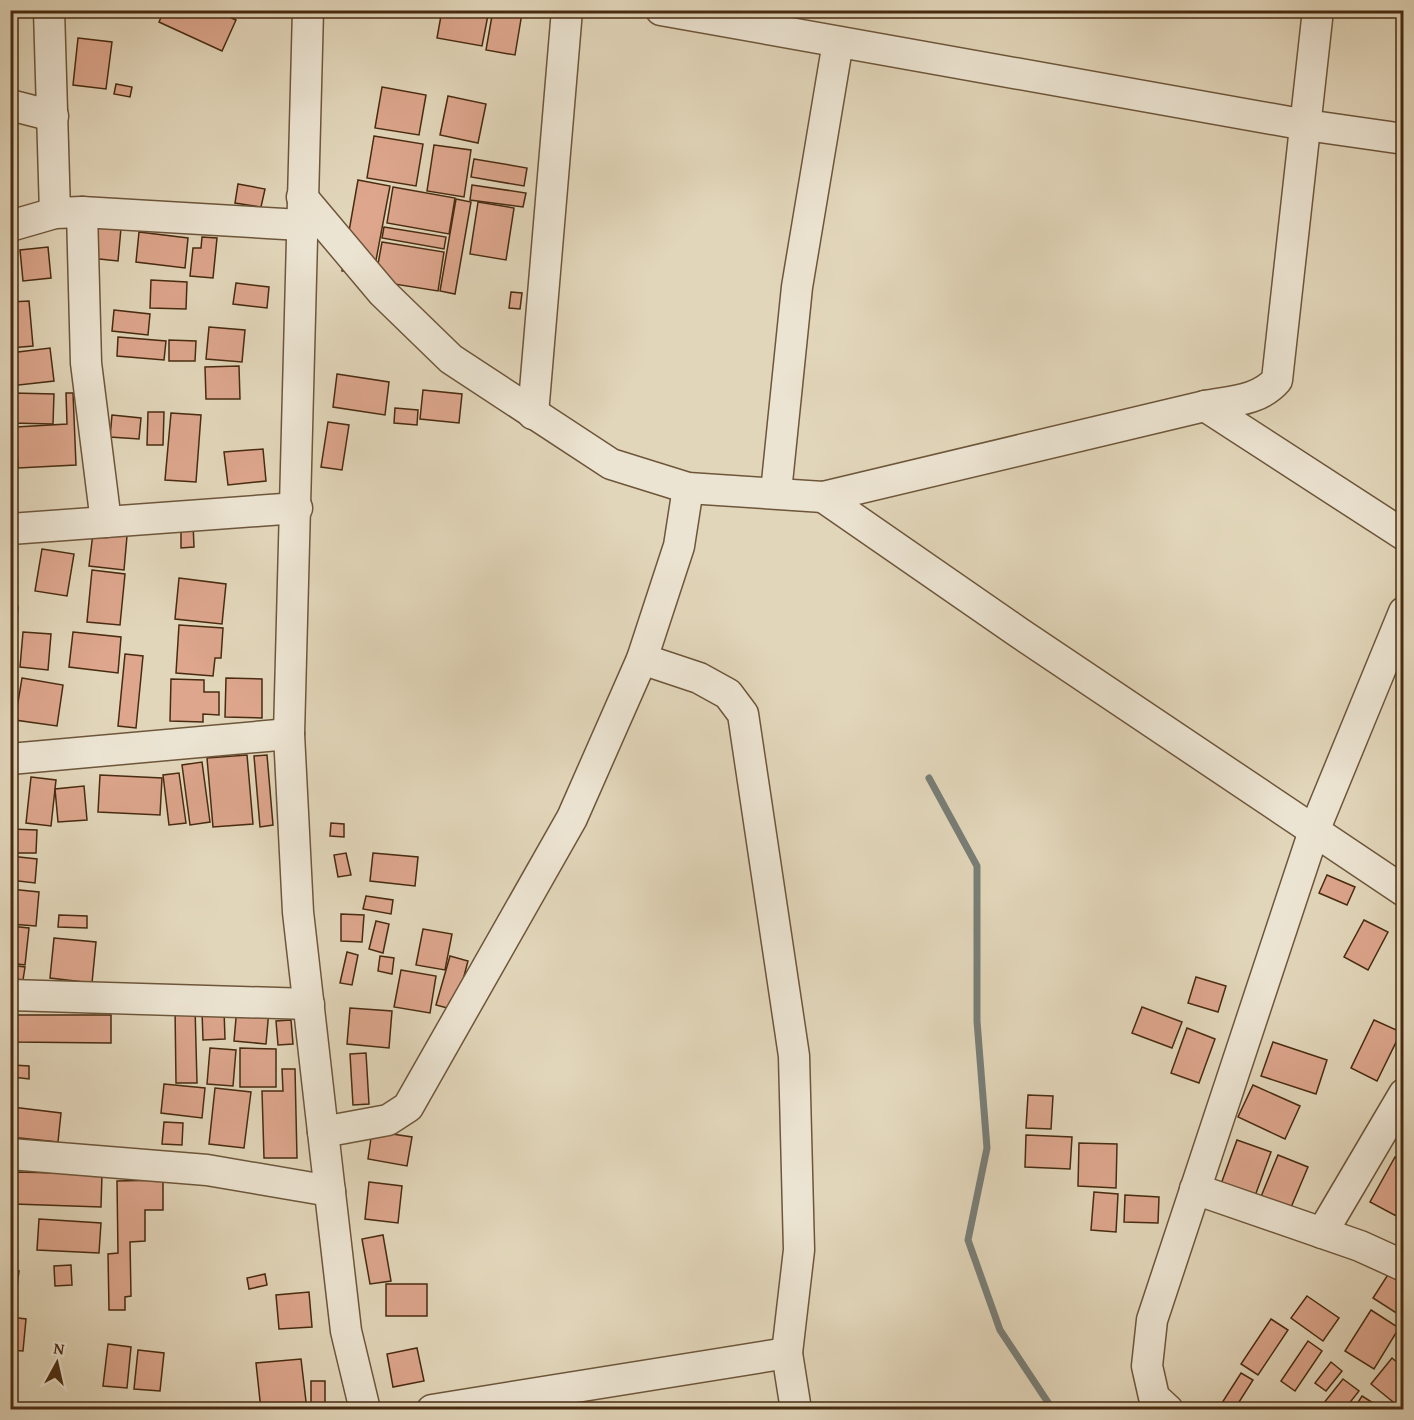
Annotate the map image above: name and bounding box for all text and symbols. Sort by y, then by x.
north arrow [27,1333,87,1393]
text: N [52,1336,66,1361]

